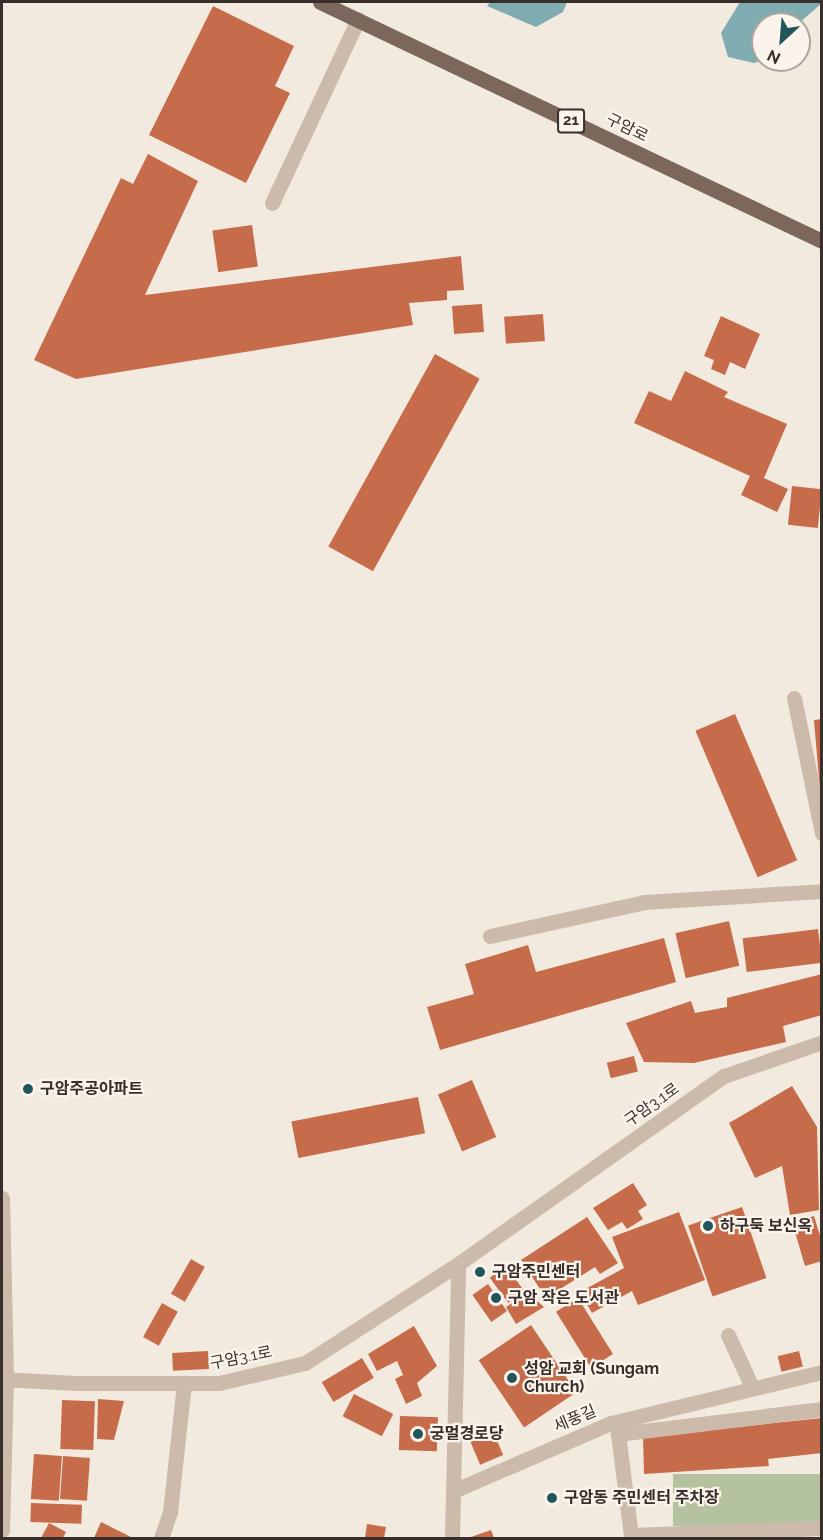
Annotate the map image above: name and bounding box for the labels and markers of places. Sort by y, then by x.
place label: 구암주공아파트 [40,1079,143,1099]
marker: 구암주공아파트 [21,1082,35,1096]
place label: 하구둑 보신옥 [720,1216,812,1236]
marker: 하구둑 보신옥 [701,1219,715,1233]
place label: 구암주민센터 [492,1262,580,1282]
marker: 구암주민센터 [473,1265,487,1279]
place label: 구암 작은 도서관 [508,1288,619,1308]
marker: 구암 작은 도서관 [489,1291,503,1305]
place label: 성암 교회 (Sungam Church) [524,1359,659,1397]
marker: 성암 교회 (Sungam Church) [505,1371,519,1385]
place label: 궁멀경로당 [430,1424,504,1444]
marker: 궁멀경로당 [411,1427,425,1441]
place label: 구암동 주민센터 주차장 [564,1488,719,1508]
marker: 구암동 주민센터 주차장 [545,1491,559,1505]

